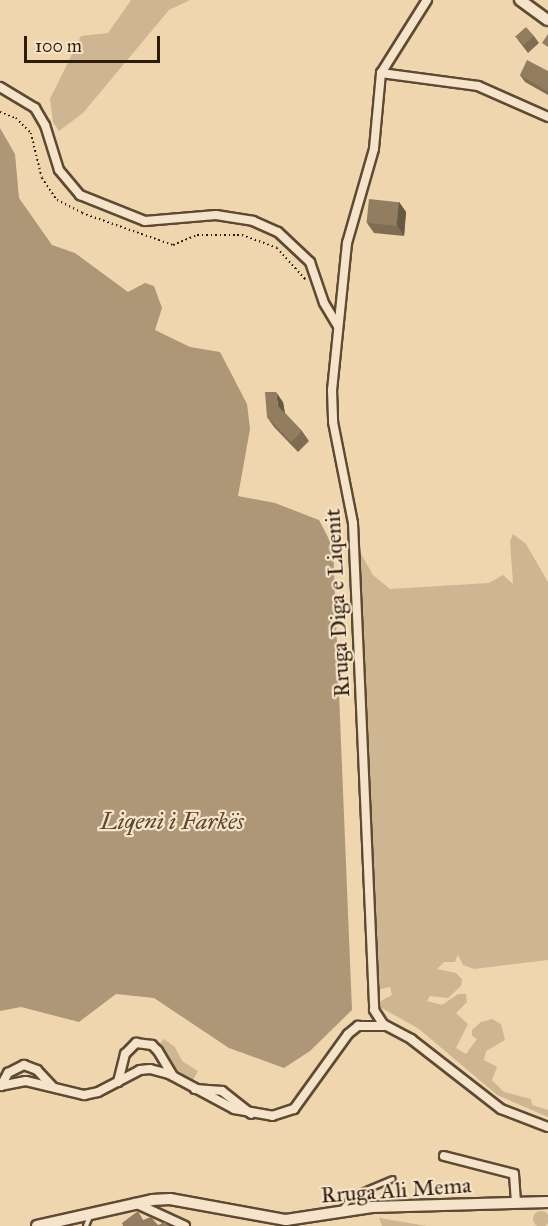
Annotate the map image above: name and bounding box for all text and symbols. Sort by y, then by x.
scale bar [27,24,164,62]
text: 100 m [35,35,82,57]
street label: Rruga Diga e Liqenit [319,508,355,698]
water label: Liqeni i Farkës [100,808,244,836]
street label: Rruga Ali Mema [320,1172,472,1208]

